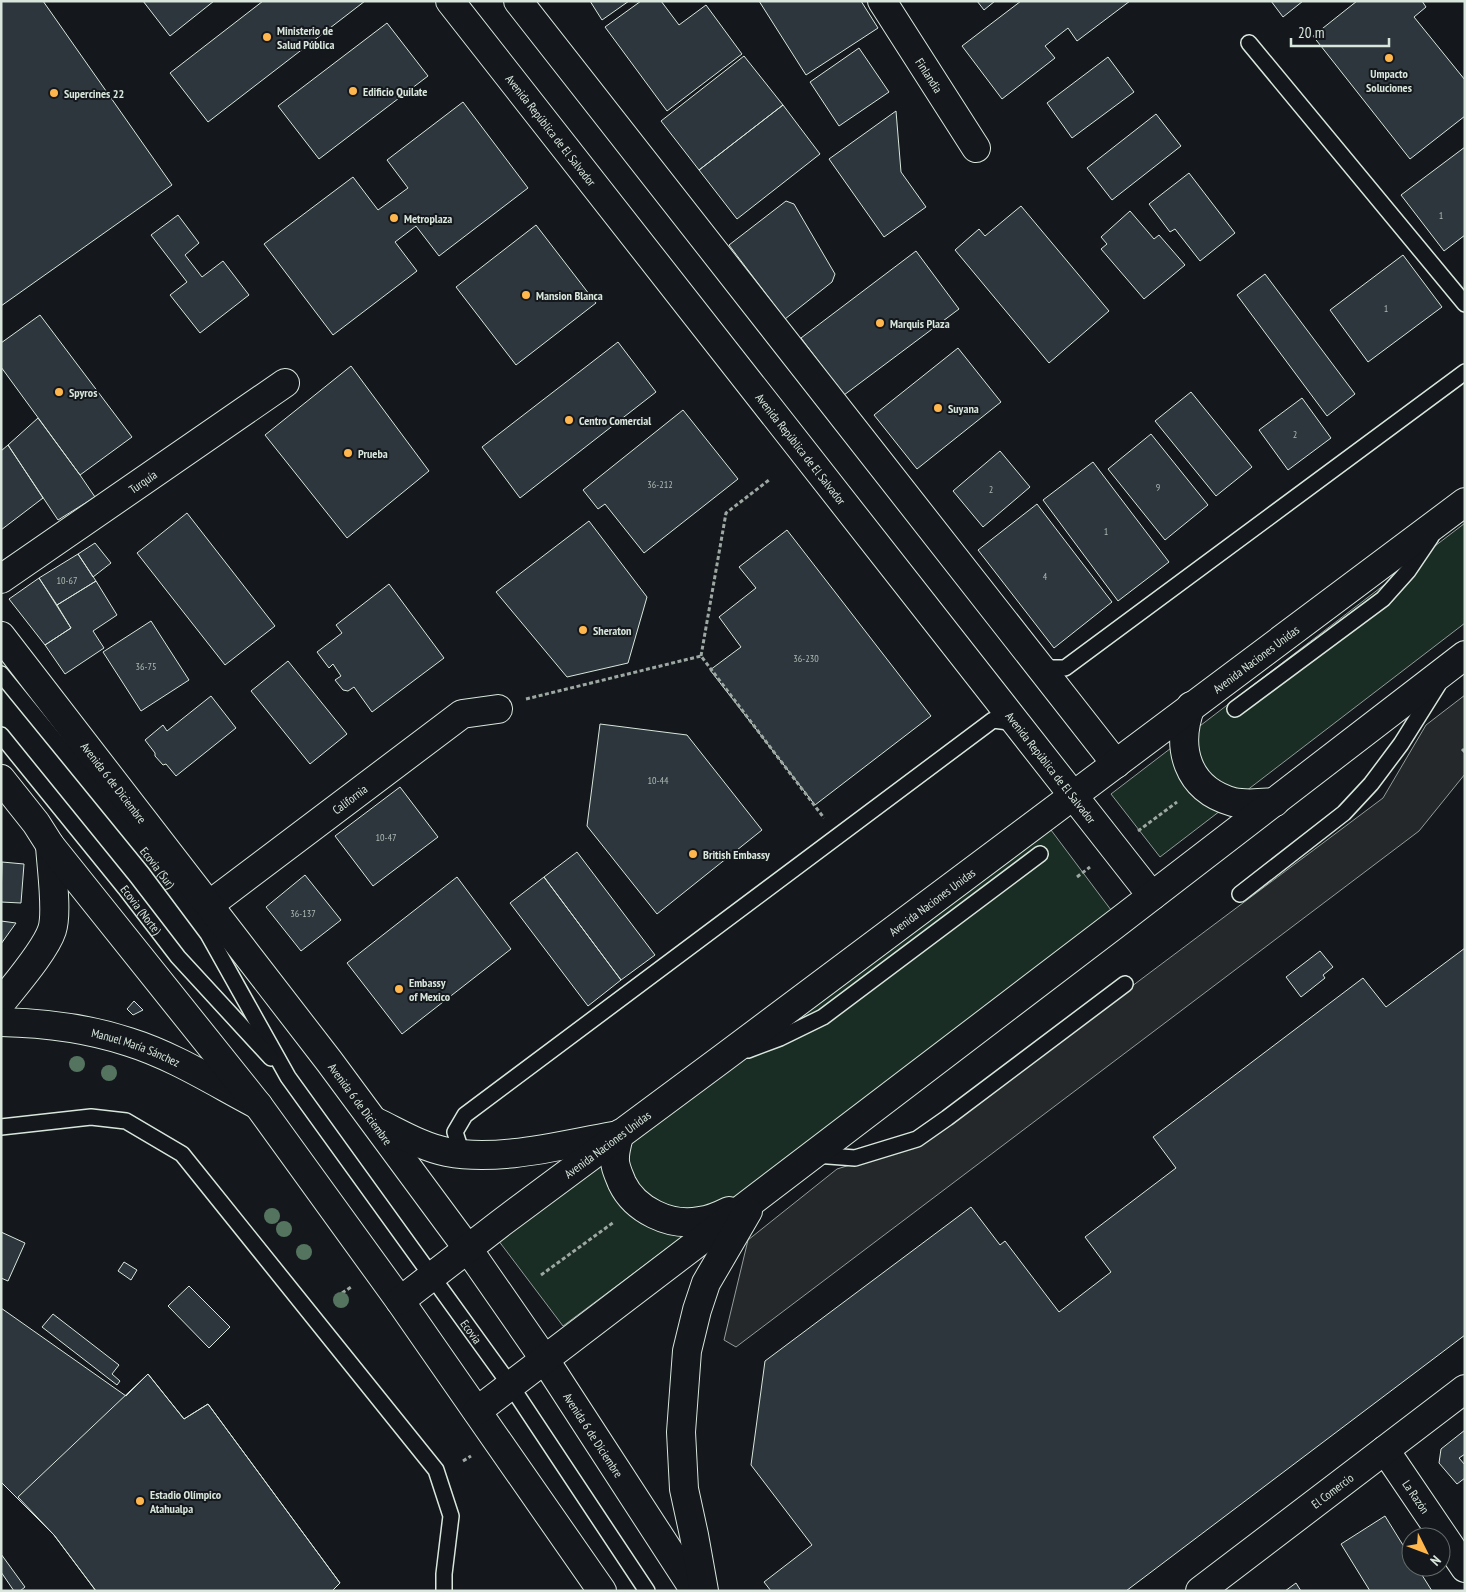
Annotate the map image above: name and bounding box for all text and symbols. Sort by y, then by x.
scale bar [1291,15,1388,47]
place label: Ministerio de Salud Pública [277,23,334,52]
text: 20 m [1298,23,1324,42]
marker: Ministerio de Salud Pública [261,31,273,43]
marker: Umpacto Soluciones [1383,52,1395,64]
street label: Finlandia [913,55,946,96]
place label: Umpacto Soluciones [1366,66,1412,95]
street label: Avenida República de El Salvador [503,71,600,189]
place label: Edificio Quilate [363,84,427,99]
marker: Edificio Quilate [347,85,359,97]
place label: Supercines 22 [64,86,124,101]
marker: Supercines 22 [48,87,60,99]
house number: 1 [1439,209,1443,222]
place label: Metroplaza [404,211,452,226]
marker: Metroplaza [388,212,400,224]
place label: Mansion Blanca [536,288,603,303]
marker: Mansion Blanca [520,289,532,301]
house number: 1 [1384,302,1388,315]
place label: Marquis Plaza [890,316,950,331]
marker: Marquis Plaza [874,317,886,329]
place label: Spyros [69,385,97,400]
marker: Spyros [53,386,65,398]
street label: Avenida República de El Salvador [753,390,850,508]
place label: Suyana [948,401,979,416]
marker: Suyana [932,402,944,414]
place label: Centro Comercial [579,413,651,428]
marker: Centro Comercial [563,414,575,426]
house number: 2 [1293,428,1297,441]
place label: Prueba [358,446,388,461]
marker: Prueba [342,447,354,459]
street label: Turquía [126,466,160,496]
house number: 36-212 [647,478,673,491]
house number: 9 [1156,481,1160,494]
house number: 2 [989,483,993,496]
house number: 1 [1104,525,1108,538]
house number: 4 [1043,570,1048,583]
house number: 10-67 [57,574,77,587]
street label: Avenida Naciones Unidas [1210,622,1302,696]
place label: Sheraton [593,623,631,638]
marker: Sheraton [577,624,589,636]
house number: 36-230 [793,652,819,665]
house number: 36-75 [136,660,156,673]
street label: Avenida República de El Salvador [1003,709,1100,827]
street label: Avenida 6 de Diciembre [78,739,150,826]
house number: 10-44 [648,774,669,787]
street label: California [329,781,370,817]
house number: 10-47 [376,831,396,844]
street label: Ecovia (Sur) [137,844,179,891]
place label: British Embassy [703,847,770,862]
marker: British Embassy [687,848,699,860]
street label: Avenida Naciones Unidas [886,864,978,939]
street label: Ecovia (Norte) [118,882,165,937]
house number: 36-137 [290,907,316,920]
place label: Embassy of Mexico [409,975,451,1004]
marker: Embassy of Mexico [393,983,405,995]
street label: Manuel María Sánchez [90,1025,183,1069]
street label: Avenida 6 de Diciembre [325,1060,396,1148]
street label: Avenida Naciones Unidas [561,1107,653,1181]
street label: Ecovia [458,1316,486,1347]
street label: Avenida 6 de Diciembre [561,1390,627,1480]
street label: El Comercio [1308,1470,1356,1511]
street label: La Razón [1400,1477,1433,1516]
place label: Estadio Olímpico Atahualpa [149,1487,222,1516]
marker: Estadio Olímpico Atahualpa [134,1495,146,1507]
north arrow [1401,1527,1451,1577]
text: N [1426,1552,1445,1570]

